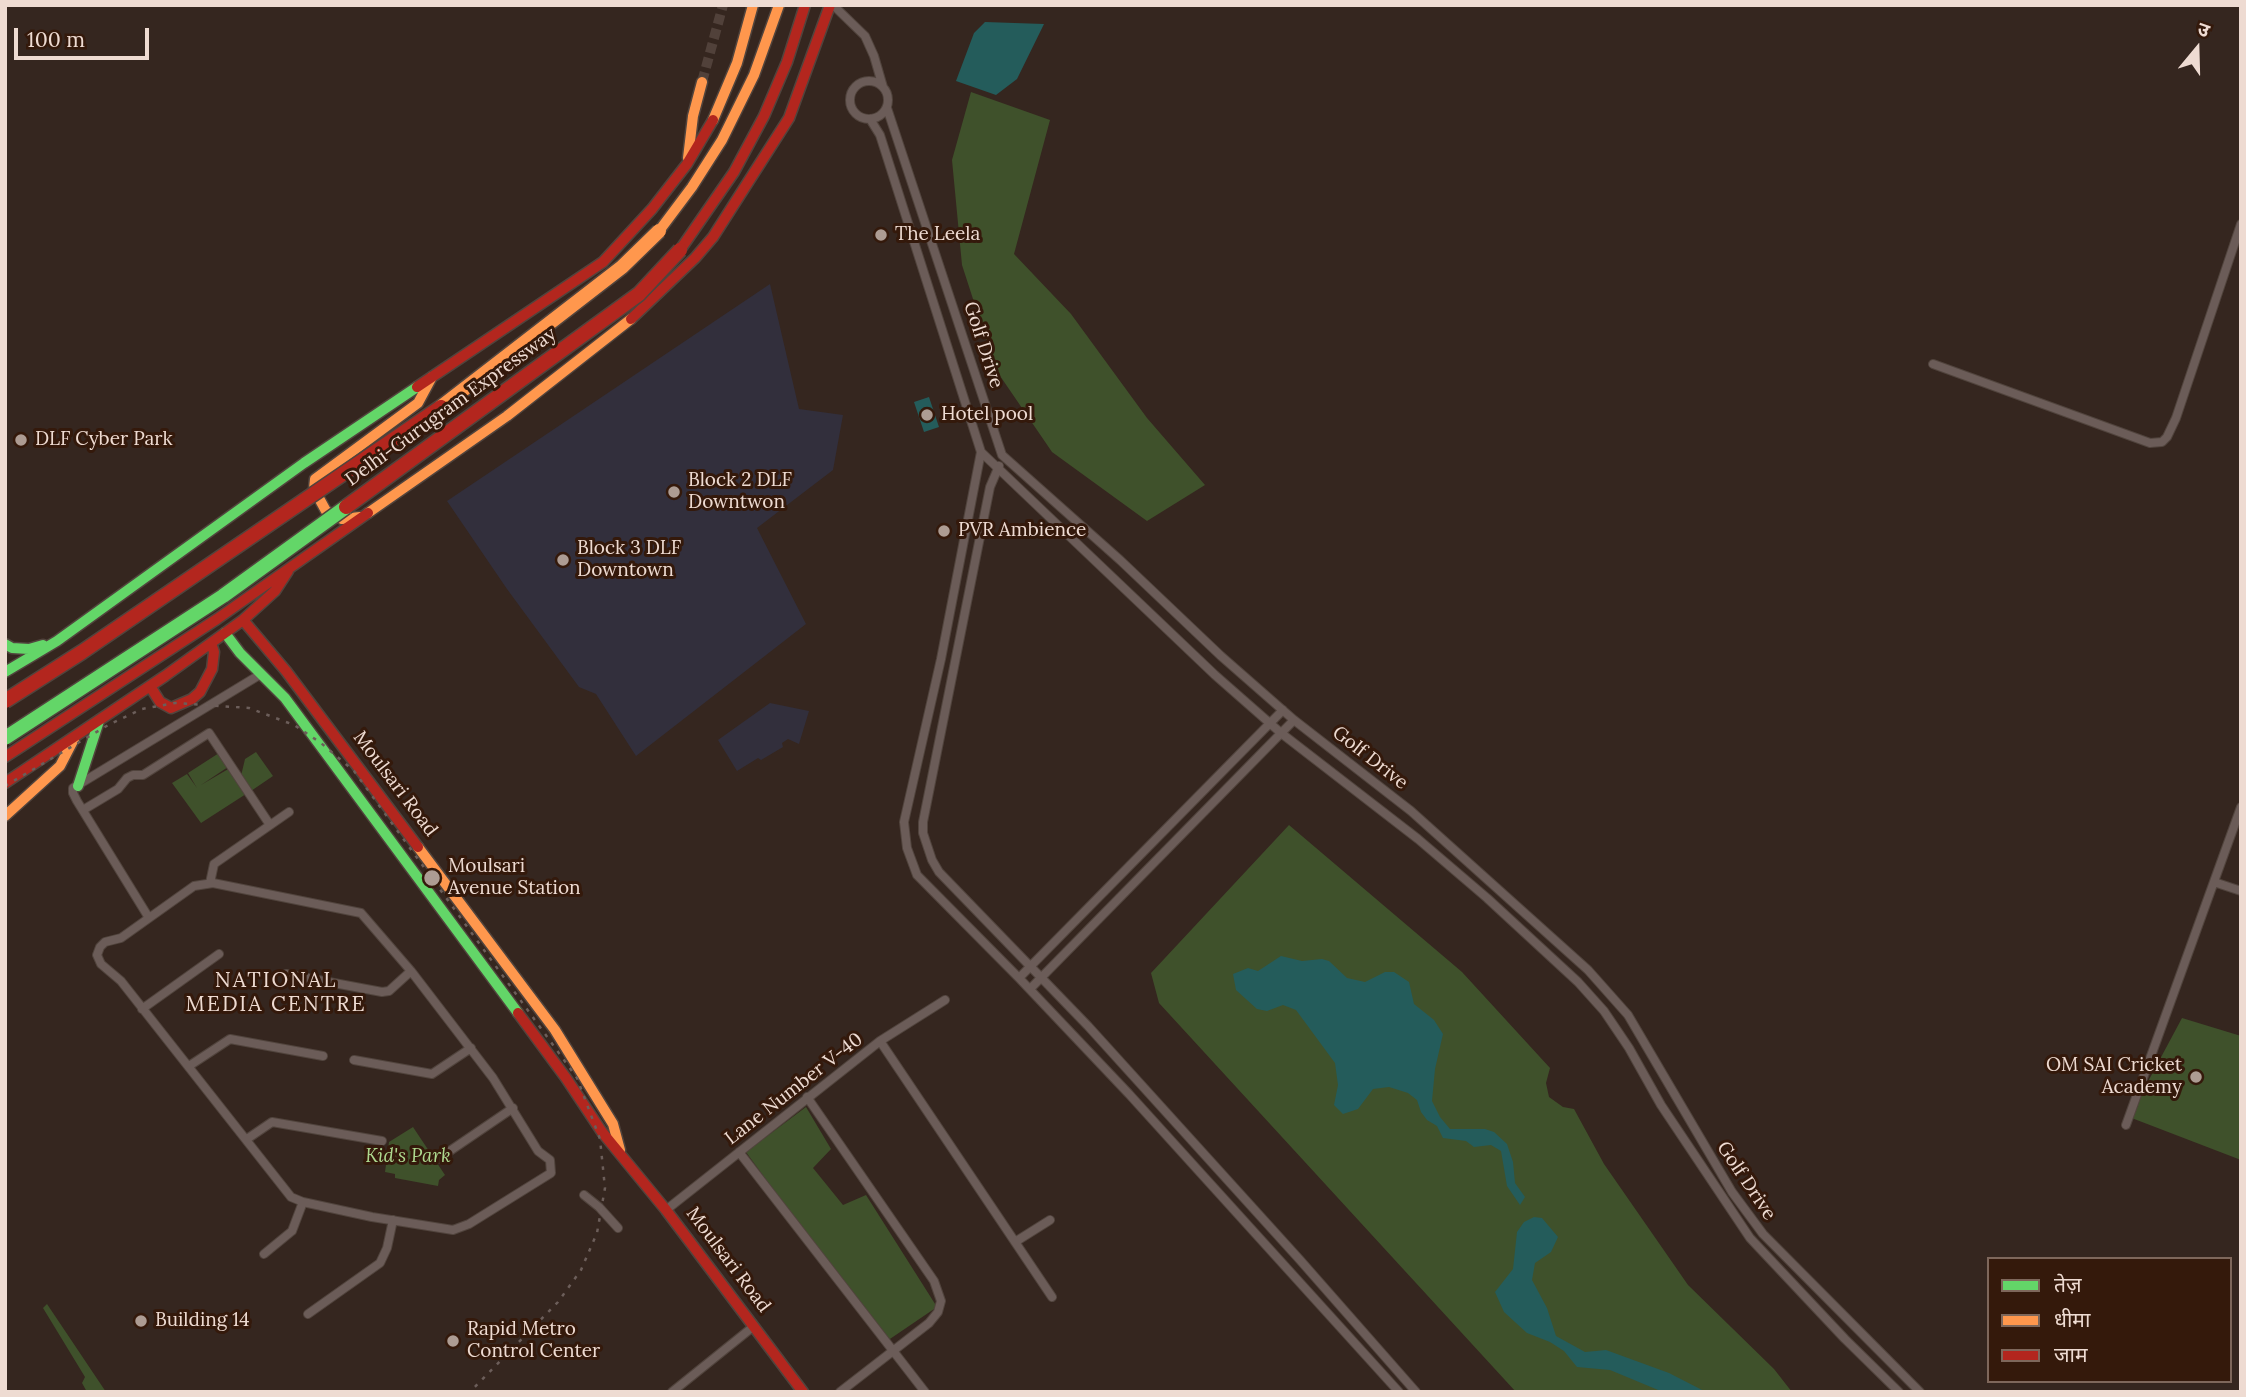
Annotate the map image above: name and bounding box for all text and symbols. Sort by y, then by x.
scale bar [18,14,152,58]
north arrow [2162,14,2232,84]
text: उ [2195,16,2213,42]
text: 100 m [27,26,85,53]
place label: The Leela [895,224,980,246]
marker: The Leela [873,227,889,243]
street label: Golf Drive [958,299,1008,391]
street label: Delhi-Gurugram Expressway [341,323,561,491]
place label: Hotel pool [941,404,1033,426]
marker: Hotel pool [919,407,935,423]
place label: DLF Cyber Park [35,429,173,451]
marker: DLF Cyber Park [13,432,29,448]
place label: Block 2 DLF Downtwon [688,470,792,514]
marker: Block 2 DLF Downtwon [666,484,682,500]
place label: PVR Ambience [958,520,1086,542]
marker: PVR Ambience [936,523,952,539]
place label: Block 3 DLF Downtown [577,538,681,582]
marker: Block 3 DLF Downtown [555,552,571,568]
street label: Golf Drive [1328,721,1412,795]
street label: Moulsari Road [348,727,442,841]
place label: Moulsari Avenue Station [448,856,581,900]
marker: Moulsari Avenue Station [422,868,442,888]
district label: NATIONAL MEDIA CENTRE [187,968,365,1018]
street label: Lane Number V-40 [721,1028,867,1150]
place label: OM SAI Cricket Academy [2046,1055,2182,1099]
marker: OM SAI Cricket Academy [2188,1069,2204,1085]
street label: Golf Drive [1711,1137,1781,1225]
park label: Kid's Park [365,1146,451,1168]
street label: Moulsari Road [681,1203,775,1317]
legend [1987,1257,2232,1383]
text: तेज़ [2054,1271,2082,1298]
text: धीमा [2054,1306,2090,1333]
place label: Building 14 [155,1310,249,1332]
marker: Building 14 [133,1313,149,1329]
place label: Rapid Metro Control Center [467,1319,600,1363]
marker: Rapid Metro Control Center [445,1333,461,1349]
text: जाम [2054,1341,2088,1368]

